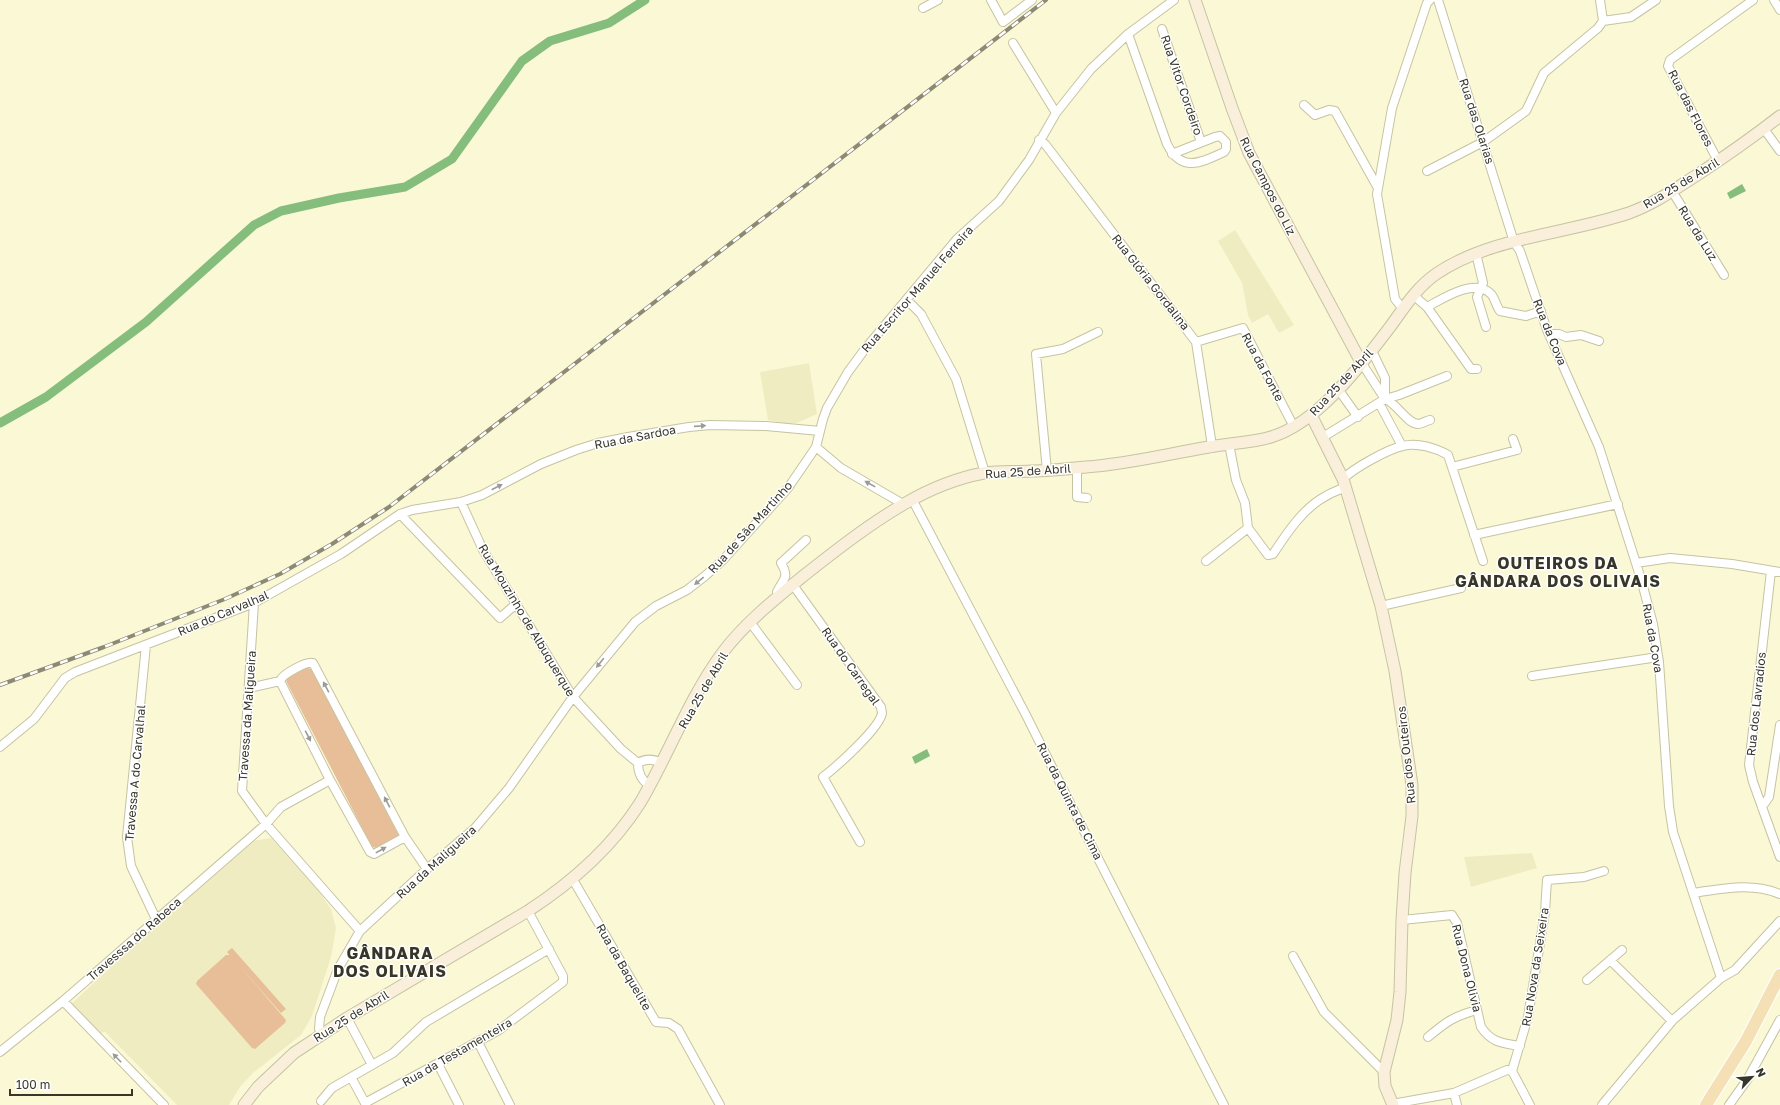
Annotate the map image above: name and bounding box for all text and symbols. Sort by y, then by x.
street label: Rua Vitor Cordeiro [1158,33,1206,137]
street label: Rua das Flores [1665,67,1717,149]
street label: Rua das Olarias [1456,76,1498,166]
street label: Rua Campos do Liz [1237,134,1299,238]
street label: Rua 25 de Abril [1640,154,1722,212]
street label: Rua da Luz [1675,203,1721,263]
street label: Rua Escritor Manuel Ferreira [858,223,976,355]
street label: Rua Glória Gordalina [1109,231,1193,333]
street label: Rua da Cova [1530,297,1570,367]
street label: Rua da Fonte [1239,330,1287,404]
street label: Rua 25 de Abril [1306,345,1376,419]
street label: Rua da Sardoa [593,422,677,452]
one-way arrow [694,422,706,429]
street label: Rua 25 de Abril [984,460,1072,481]
street label: Rua de São Martinho [705,478,795,576]
one-way arrow [864,481,876,488]
one-way arrow [491,484,503,490]
street label: Rua Mouzinho de Albuquerque [475,541,579,699]
district label: OUTEIROS DA GÂNDARA DOS OLIVAIS [1455,553,1661,591]
one-way arrow [693,577,704,586]
street label: Rua do Carvalhal [175,587,271,639]
street label: Rua da Cova [1640,602,1666,674]
street label: Rua do Carregal [819,624,884,708]
street label: Rua 25 de Abril [675,649,731,731]
street label: Travessa da Maligueira [235,650,259,782]
street label: Rua dos Lavradios [1743,651,1769,757]
one-way arrow [596,658,604,669]
one-way arrow [323,682,329,693]
street label: Travessa A do Carvalhal [122,704,148,842]
street label: Rua dos Outeiros [1393,705,1419,805]
one-way arrow [305,730,311,742]
street label: Rua da Quinta de Cima [1034,740,1106,862]
one-way arrow [383,797,390,808]
street label: Rua da Maligueira [393,822,479,902]
one-way arrow [375,847,387,853]
street label: Travesssa do Rabeca [84,894,184,984]
street label: Rua Nova da Seixeira [1518,907,1552,1027]
street label: Rua da Baquelite [593,921,655,1013]
street label: Rua Dona Olivia [1449,922,1485,1014]
district label: GÂNDARA DOS OLIVAIS [333,943,447,981]
street label: Rua 25 de Abril [310,987,392,1045]
street label: Rua da Testamenteira [399,1014,515,1090]
one-way arrow [112,1053,122,1063]
north arrow [1732,1057,1772,1097]
text: N [1754,1066,1769,1079]
scale bar [10,1071,132,1097]
text: 100 m [16,1077,50,1092]

